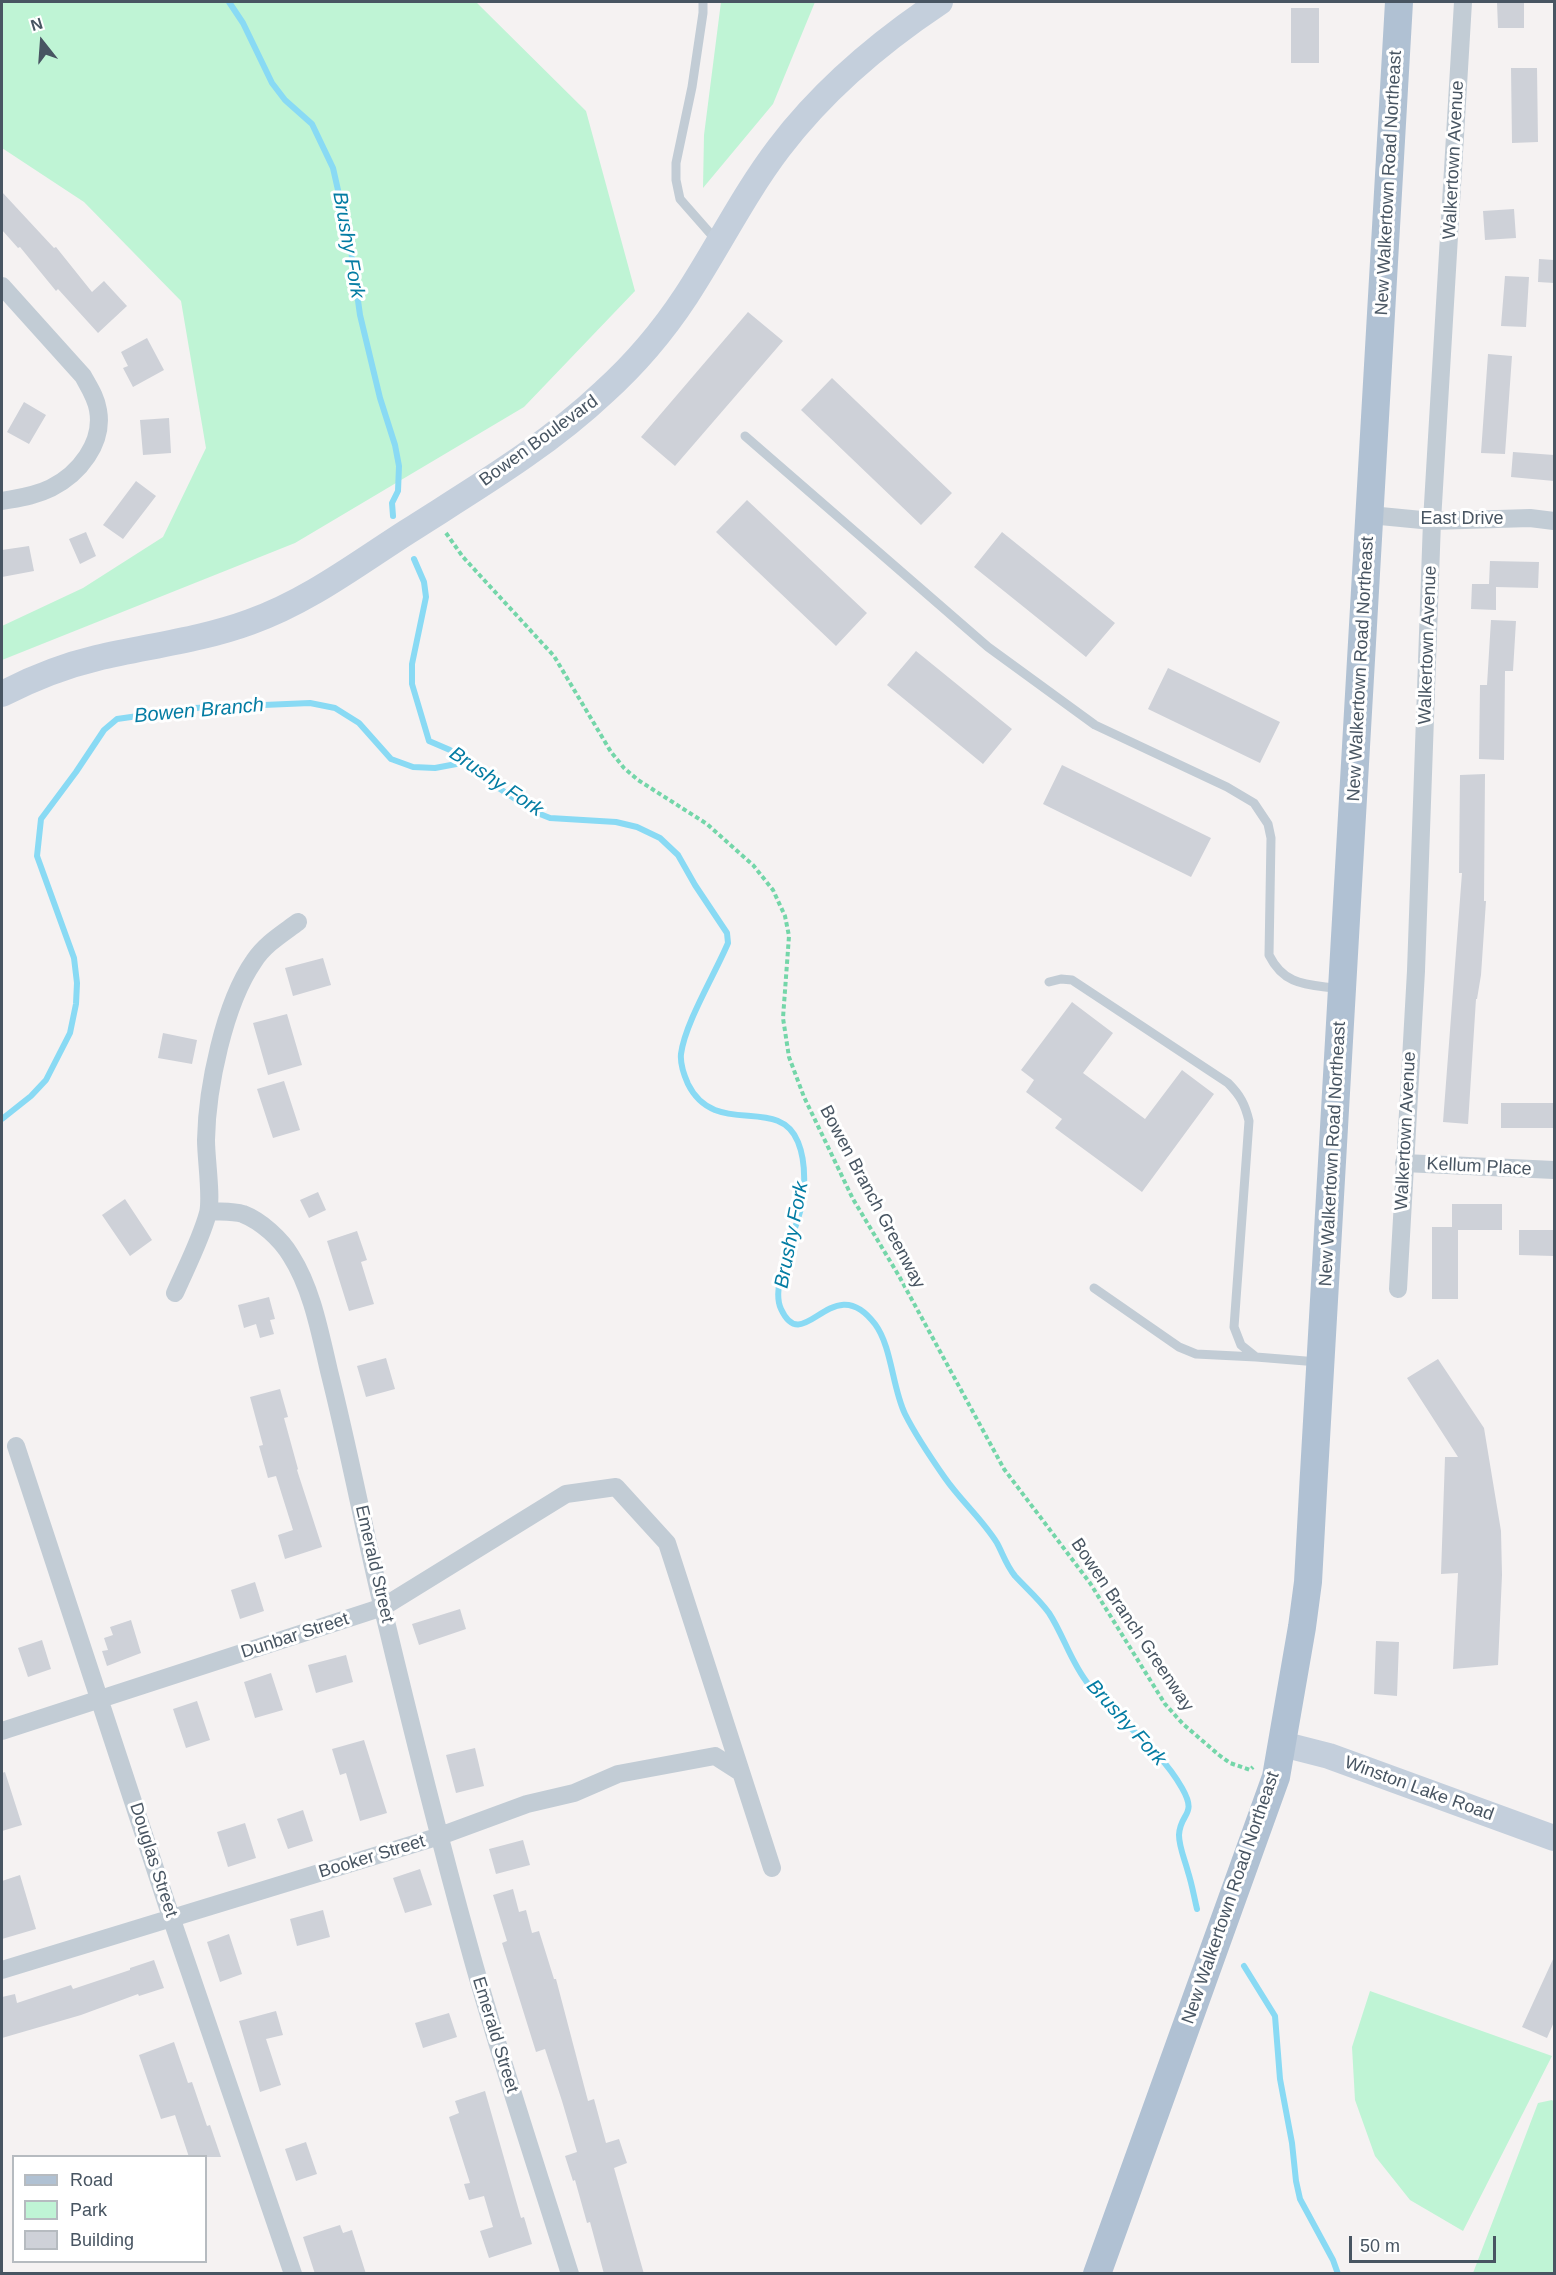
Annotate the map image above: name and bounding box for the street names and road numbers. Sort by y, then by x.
street label: New Walkertown Road Northeast [1371,50,1407,316]
street label: Walkertown Avenue [1439,80,1469,240]
street label: Bowen Boulevard [476,391,602,491]
street label: East Drive [1420,508,1504,530]
street label: New Walkertown Road Northeast [1343,536,1379,802]
street label: Walkertown Avenue [1414,565,1442,725]
street label: New Walkertown Road Northeast [1315,1021,1351,1287]
street label: Walkertown Avenue [1391,1051,1421,1211]
street label: Bowen Branch Greenway [815,1102,929,1292]
street label: Kellum Place [1426,1153,1532,1181]
street label: Emerald Street [350,1503,398,1625]
street label: Bowen Branch Greenway [1066,1534,1198,1716]
street label: Dunbar Street [238,1608,352,1664]
street label: Winston Lake Road [1341,1752,1497,1826]
street label: New Walkertown Road Northeast [1178,1769,1284,2027]
street label: Douglas Street [124,1800,182,1920]
street label: Booker Street [316,1831,428,1883]
street label: Emerald Street [467,1974,523,2096]

